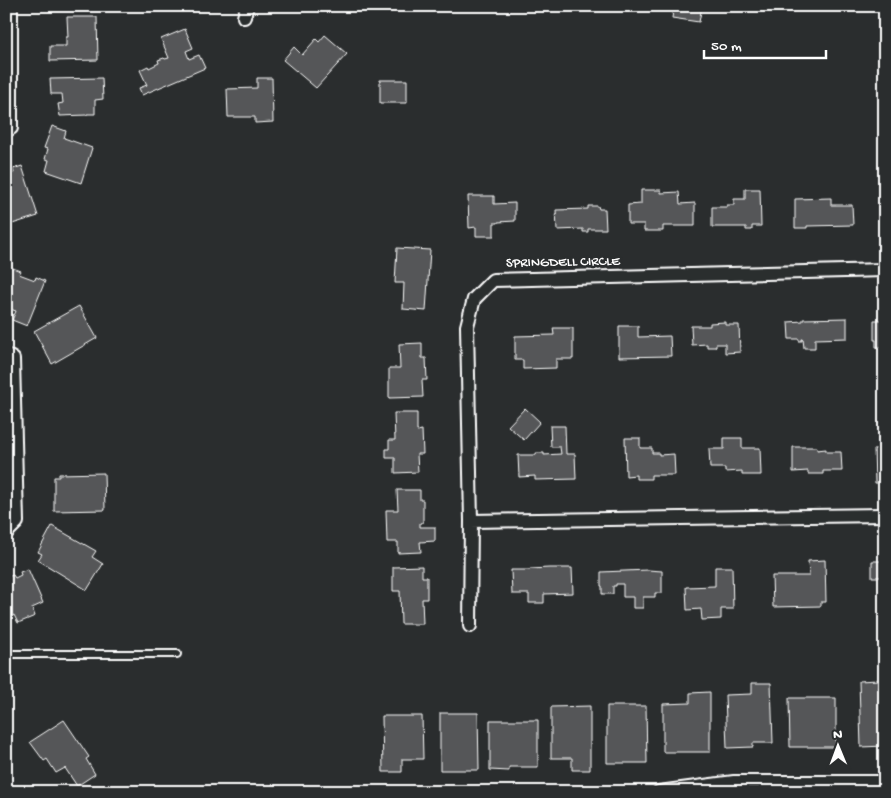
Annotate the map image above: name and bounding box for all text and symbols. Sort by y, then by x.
scale bar [704,28,826,60]
text: 50 m [711,38,742,56]
street label: SPRINGDELL CIRCLE [506,253,621,272]
north arrow [814,720,864,770]
text: N [833,727,843,744]

